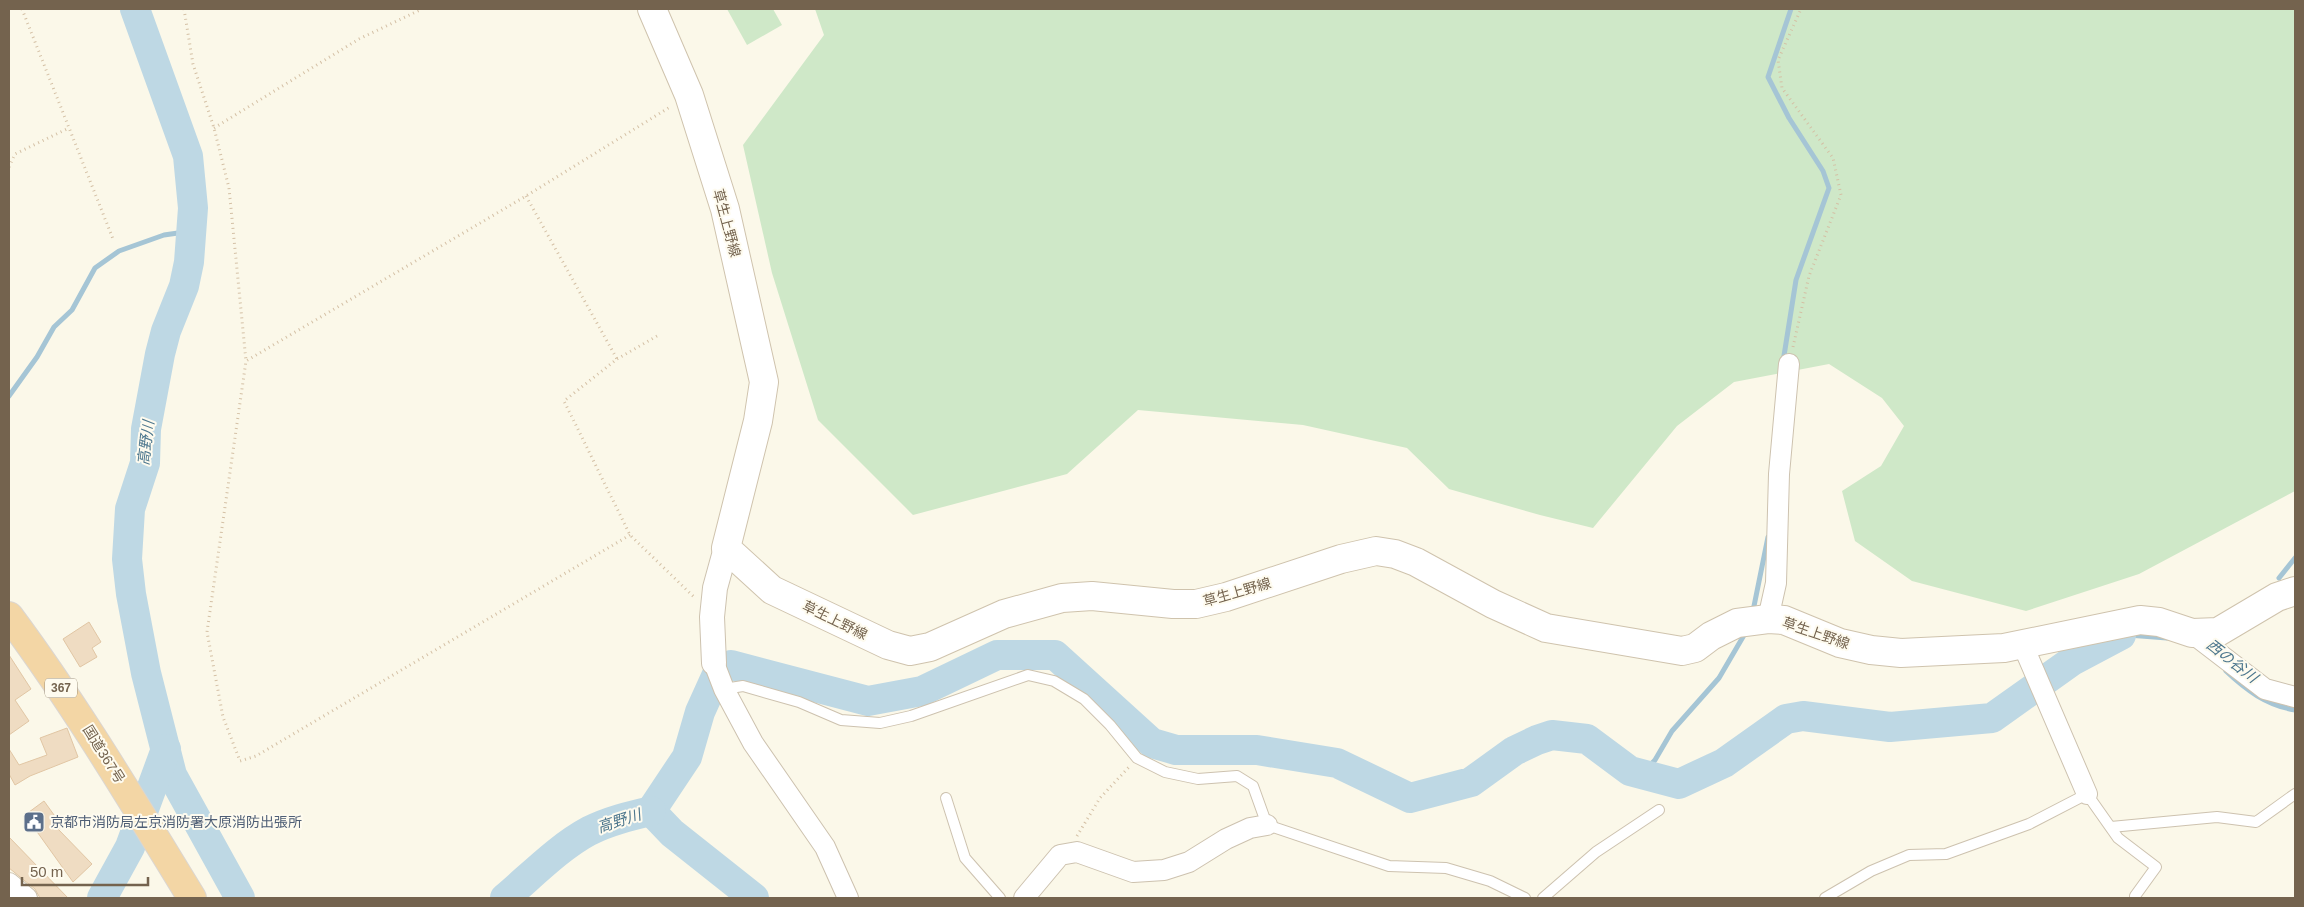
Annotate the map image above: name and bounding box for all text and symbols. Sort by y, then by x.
street label: 草生上野線 [710,187,744,259]
water label: 高野川 [134,418,157,466]
street label: 草生上野線 [1201,575,1273,609]
street label: 草生上野線 [800,597,870,643]
street label: 草生上野線 [1780,614,1852,652]
water label: 西の谷川 [2203,635,2263,687]
road number: 367 [45,678,77,698]
street label: 国道367号 [80,722,128,786]
water label: 高野川 [595,805,645,836]
public building icon: 京都市消防局左京消防署大原消防出張所 [22,810,46,834]
place label: 京都市消防局左京消防署大原消防出張所 [50,814,302,830]
scale bar [22,854,149,886]
text: 50 m [30,863,63,880]

